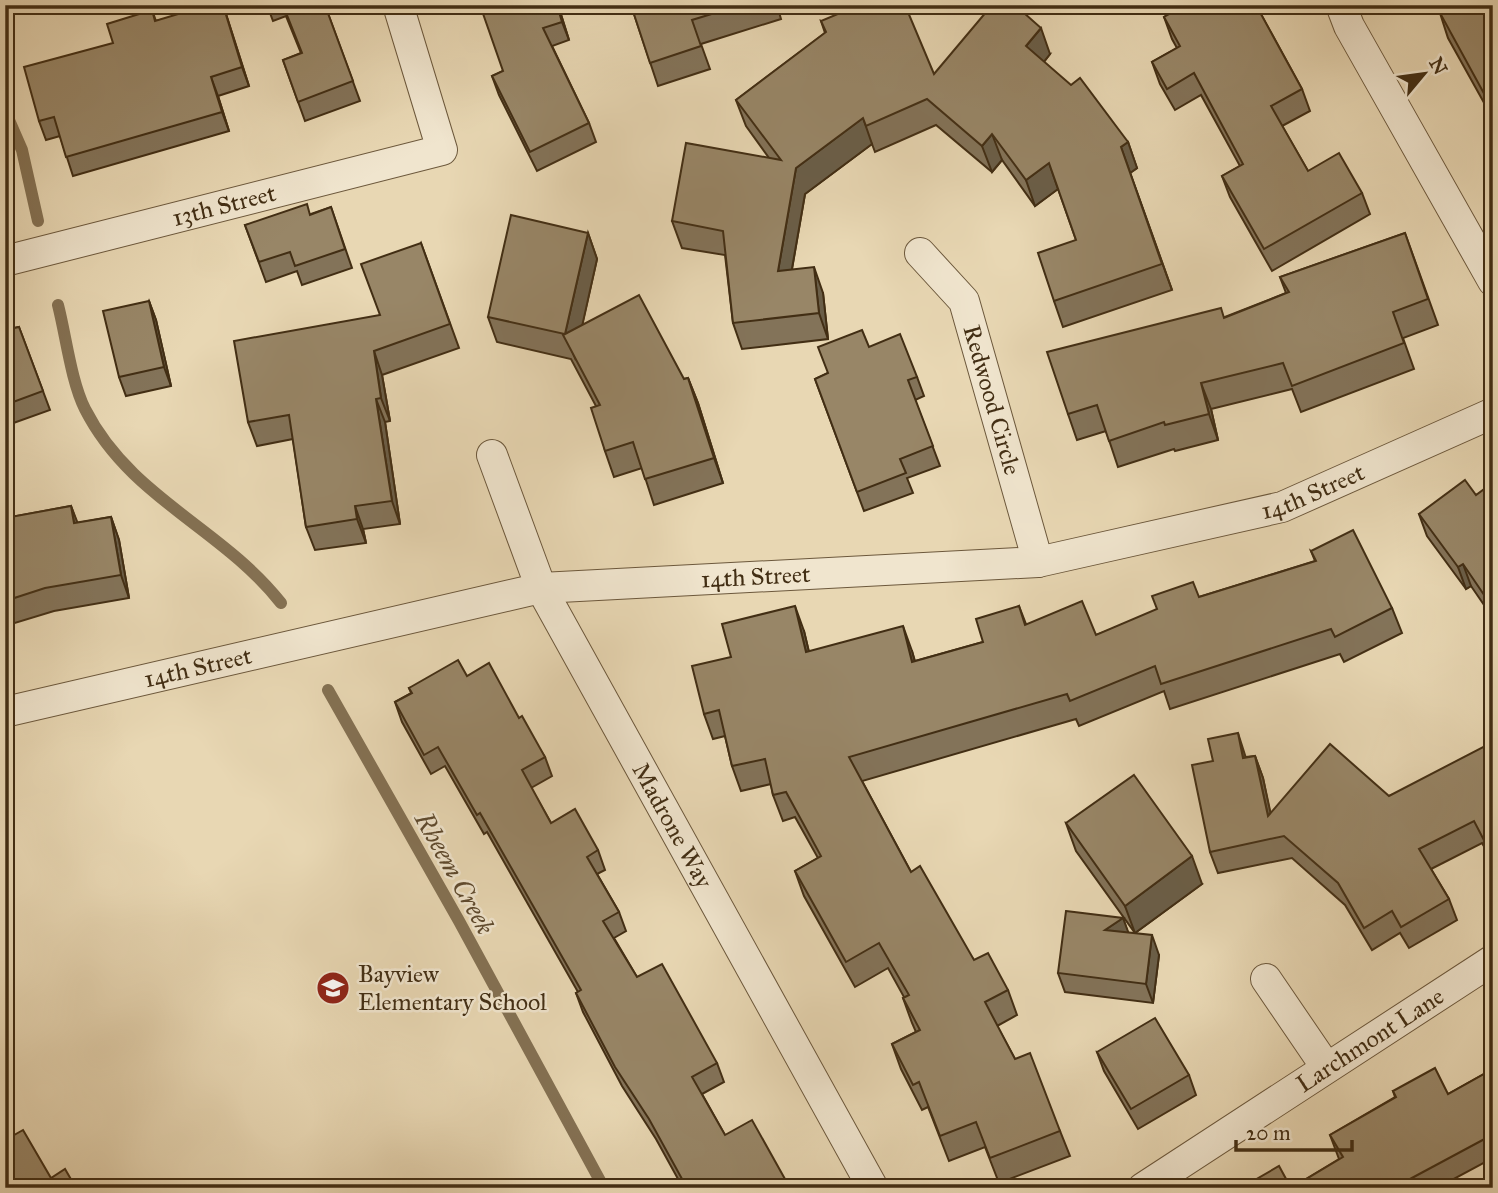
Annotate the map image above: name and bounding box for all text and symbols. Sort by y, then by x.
north arrow [1390,38,1460,108]
text: N [1424,53,1452,79]
street label: 13th Street [169,178,279,233]
street label: Redwood Circle [957,322,1028,478]
street label: 14th Street [1258,457,1370,526]
street label: 14th Street [700,559,812,595]
street label: 14th Street [141,640,255,694]
street label: Madrone Way [626,757,719,894]
water label: Rheem Creek [408,805,502,940]
place label: Bayview Elementary School [358,959,547,1017]
school or university icon: Bayview Elementary School [314,969,352,1007]
street label: Larchmont Lane [1291,981,1449,1099]
scale bar [1236,1109,1351,1153]
text: 20 m [1246,1120,1291,1146]

